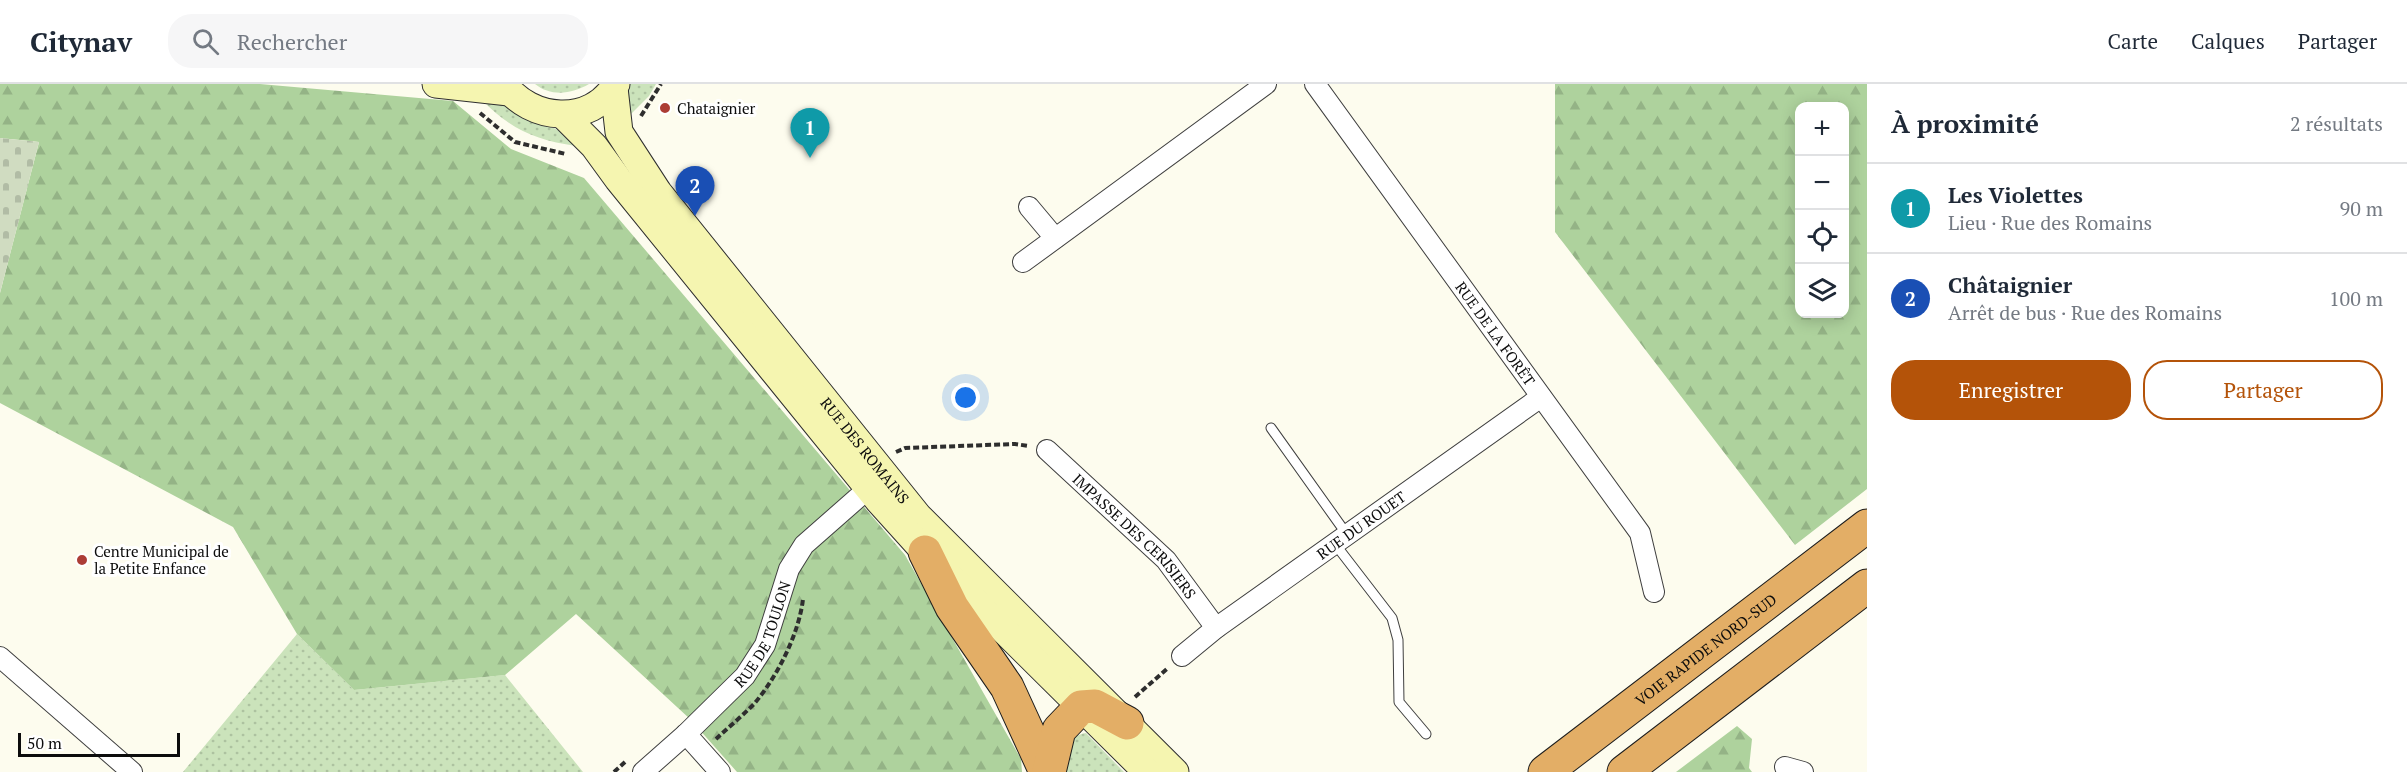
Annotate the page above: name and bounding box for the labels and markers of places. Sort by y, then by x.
place label: Chataignier [677,98,756,118]
marker: Chataignier [658,101,672,115]
pin: 1 [790,109,830,158]
pin: 2 [676,166,714,216]
place label: Centre Municipal de la Petite Enfance [94,541,229,578]
marker: Centre Municipal de la Petite Enfance [75,553,89,567]

